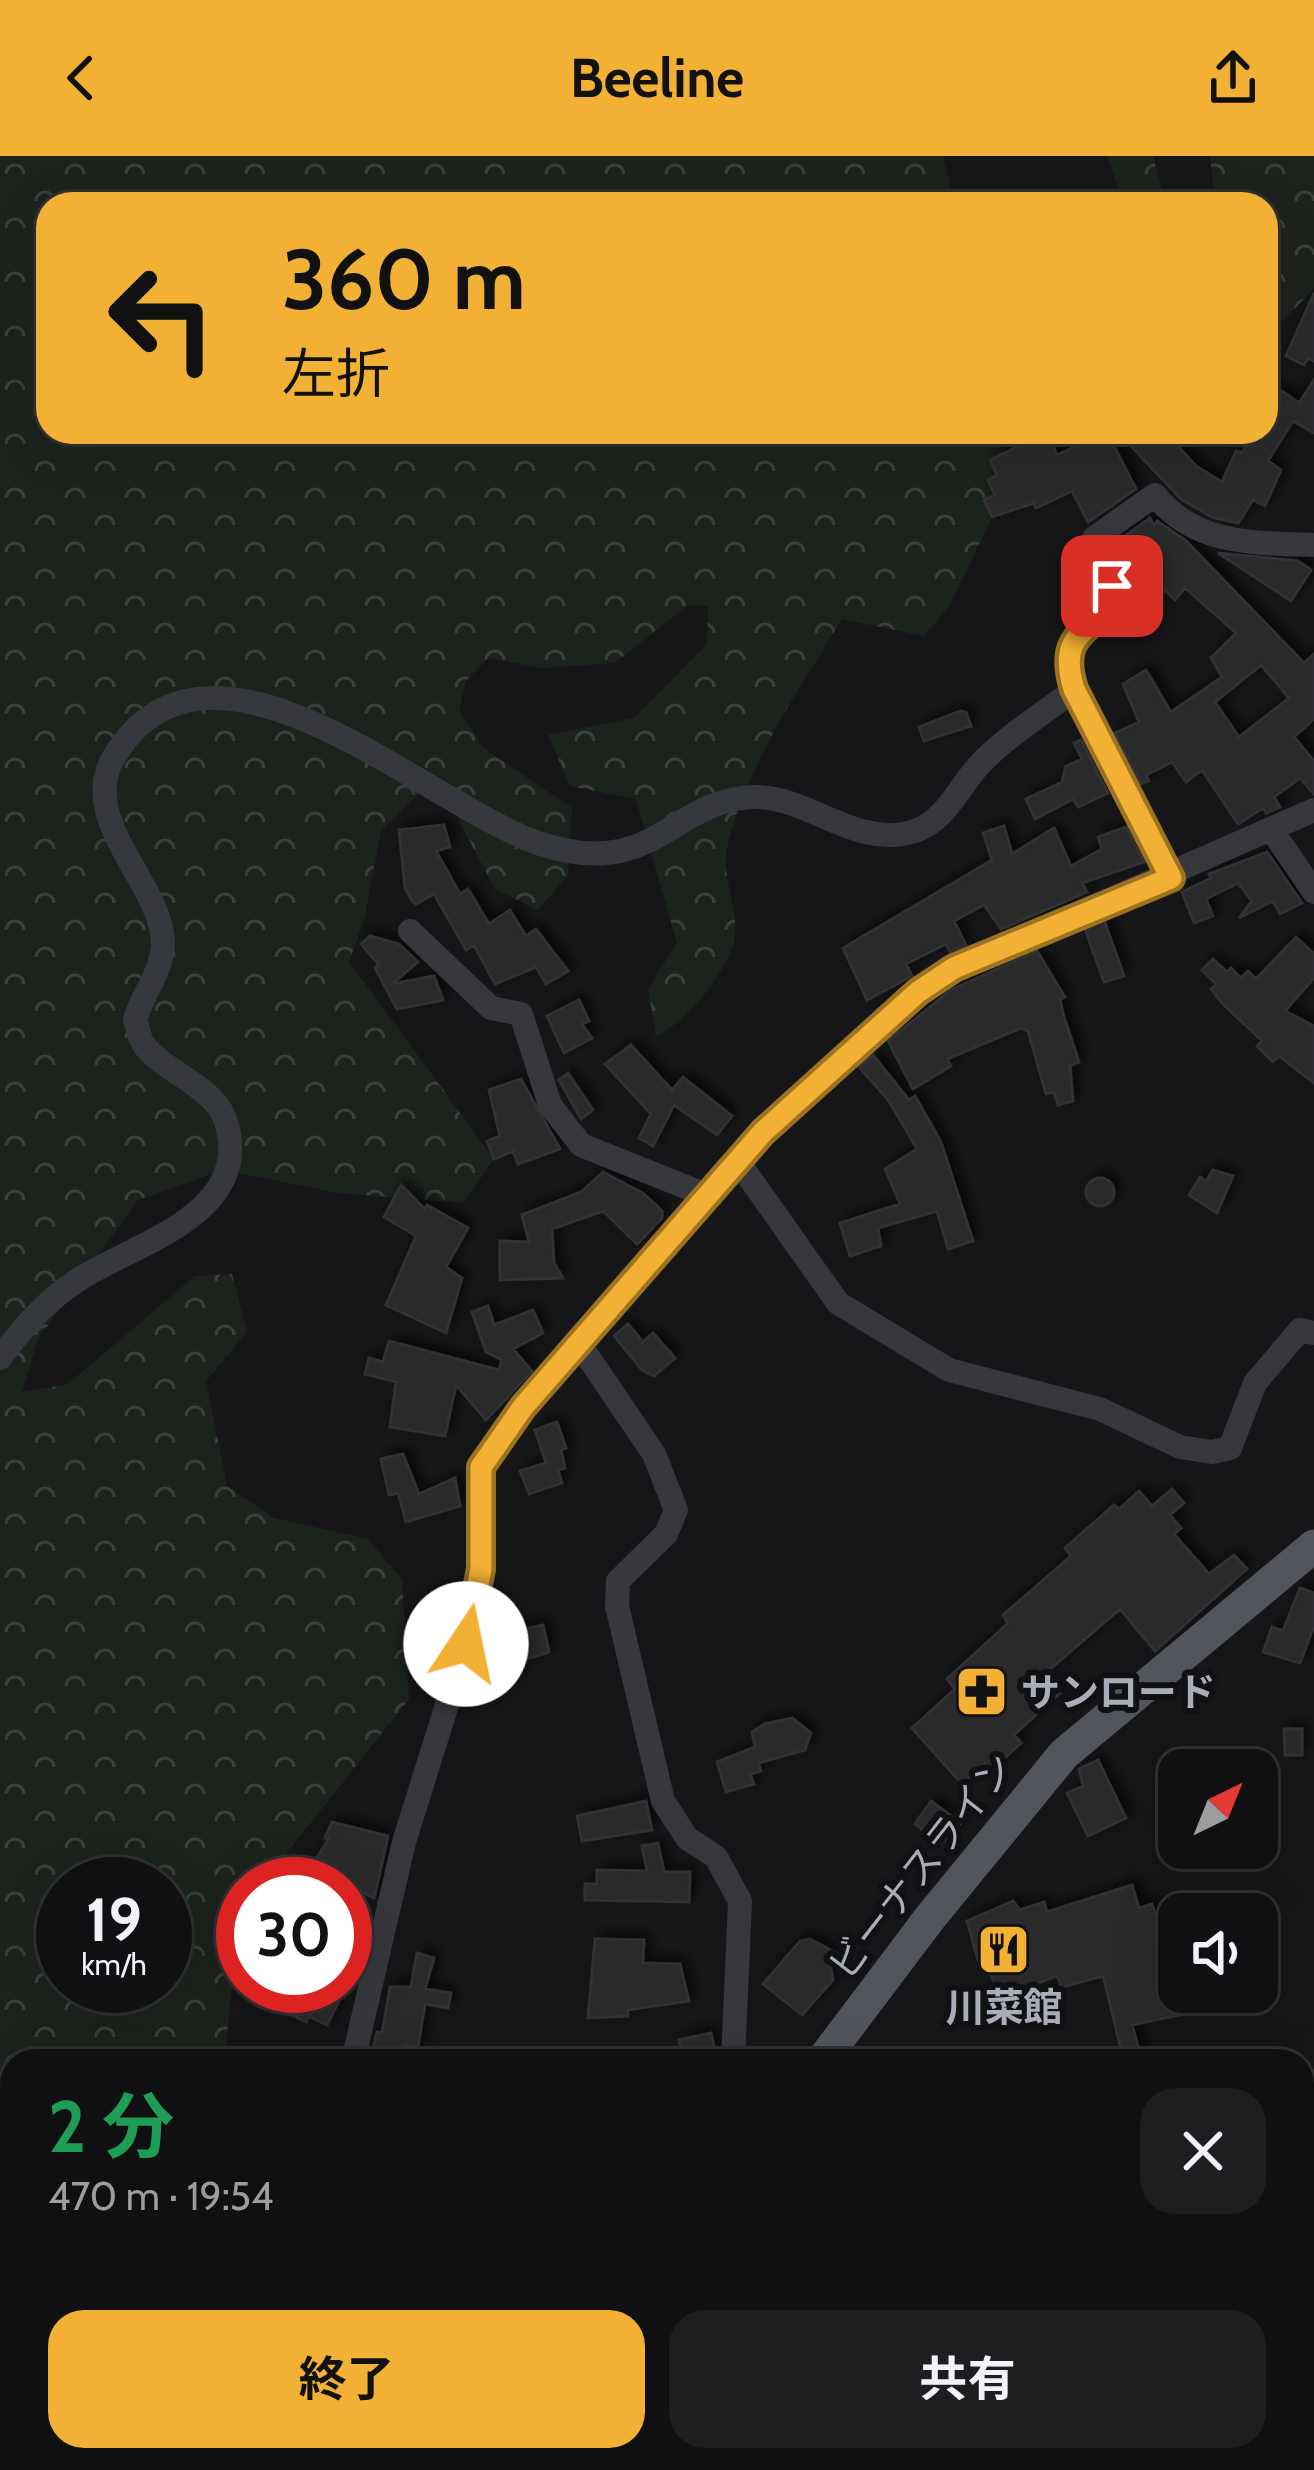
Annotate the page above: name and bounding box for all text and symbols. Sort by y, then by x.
icon: back [48,45,114,111]
text: Beeline [570,45,744,111]
icon: share [1200,45,1266,111]
text: 360 m [282,228,526,330]
icon: left [84,240,240,396]
text: 左折 [282,341,390,407]
pin [1061,535,1163,637]
icon: arrive [1079,553,1145,619]
position arrow [403,1581,529,1707]
pharmacy icon: サンロード [954,1664,1010,1720]
place label: サンロード [1021,1668,1216,1716]
street label: ビーナスライン [818,1744,1024,1988]
north arrow [1158,1749,1278,1869]
map controls [1158,1749,1278,2013]
speed limit sign: 30 [216,1857,372,2013]
text: 19 [86,1883,142,1956]
button: sound [1158,1893,1278,2013]
restaurant icon: 川菜館 [976,1922,1032,1978]
text: km/h [81,1946,147,1983]
place label: 川菜館 [945,1983,1063,2031]
text: 2 分 [48,2083,174,2170]
button: close [1140,2088,1266,2214]
text: 470 m · 19:54 [48,2172,273,2220]
button: 終了 [48,2310,645,2448]
button: 共有 [669,2310,1266,2448]

